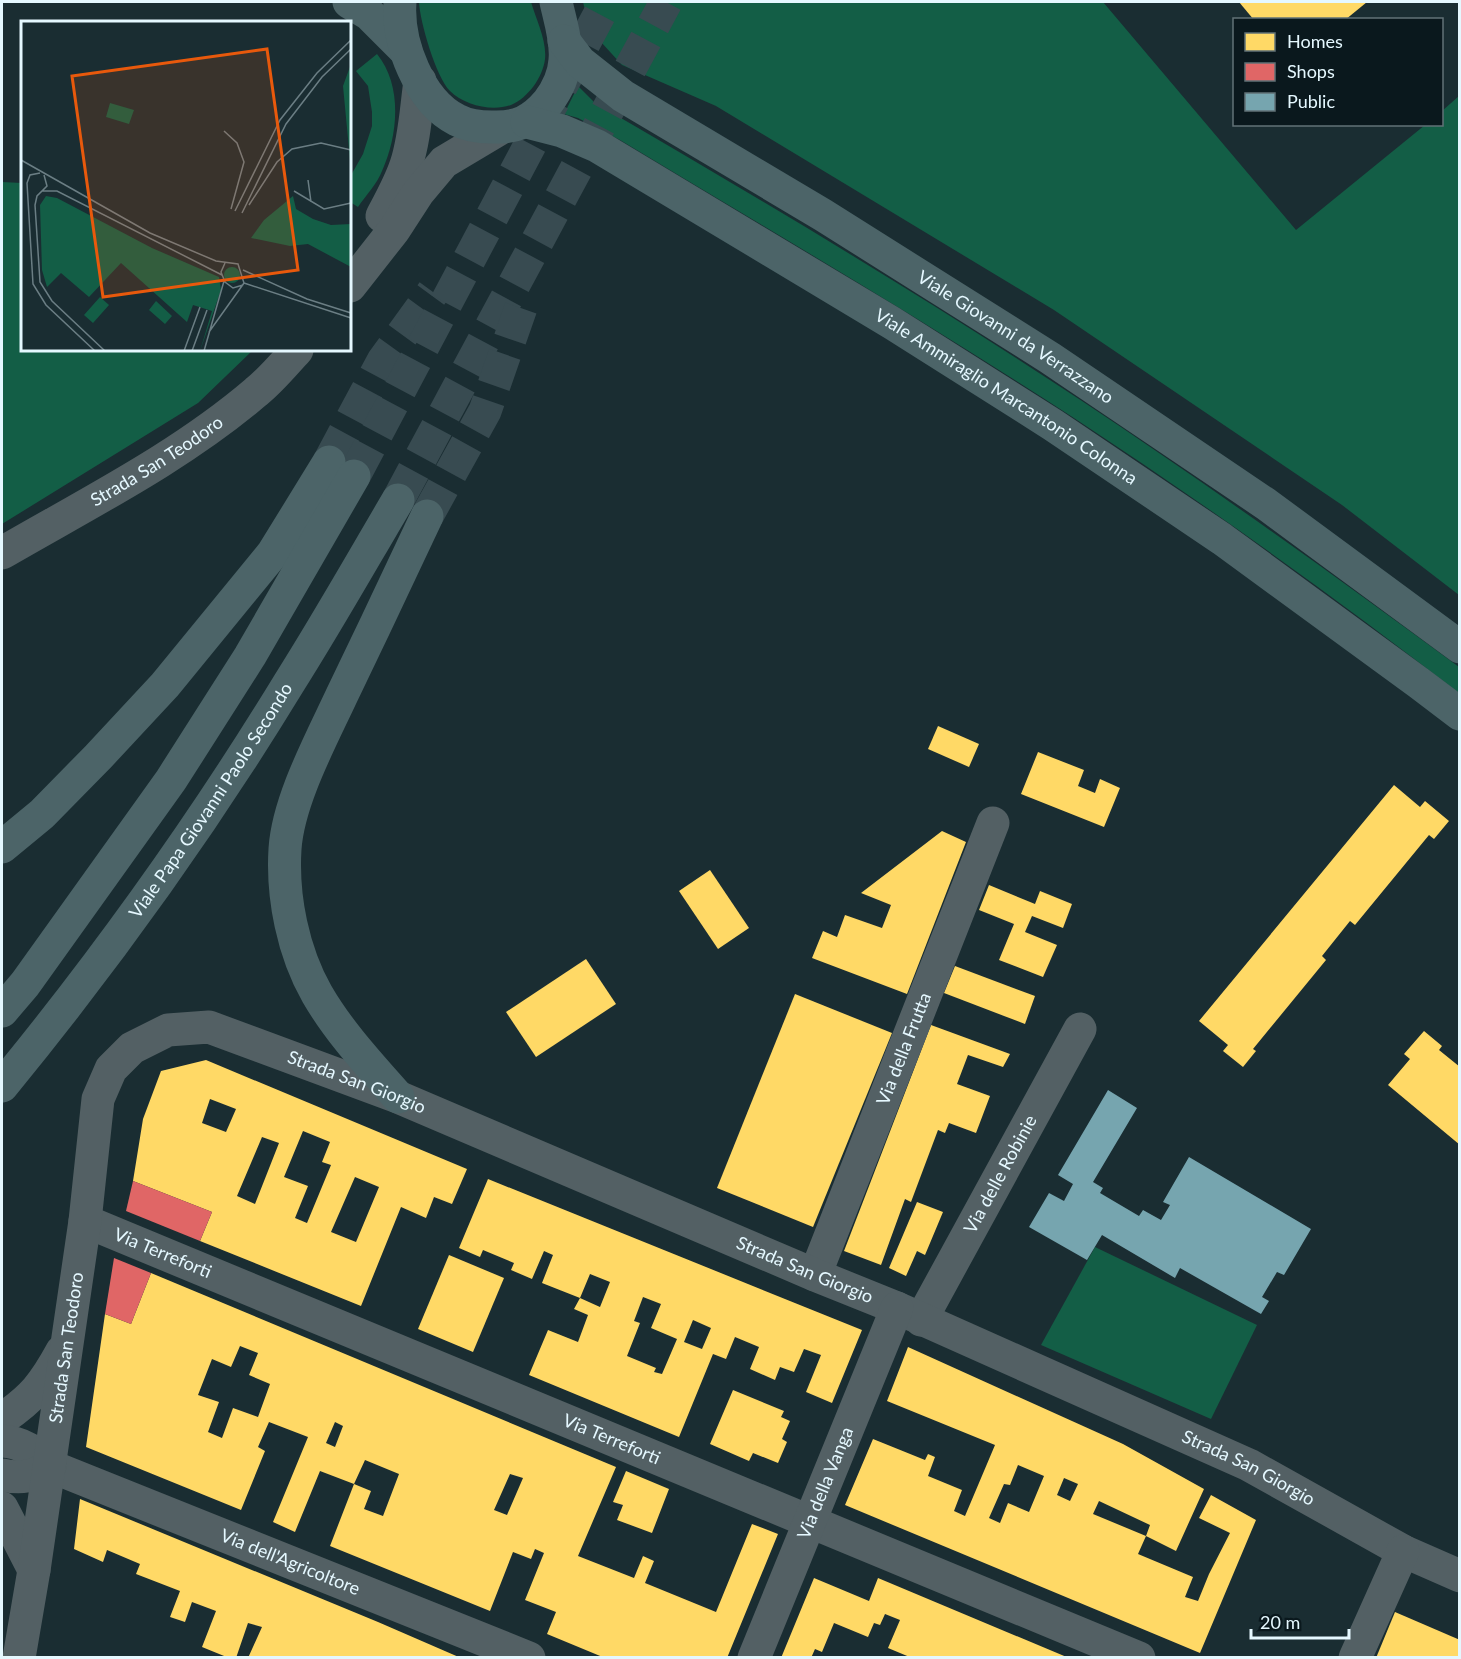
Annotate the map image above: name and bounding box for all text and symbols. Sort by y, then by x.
legend [1233,18,1443,126]
inset map [21,21,351,351]
text: Homes [1287,30,1343,52]
text: Shops [1287,60,1335,82]
text: Public [1287,90,1335,112]
street label: Viale Giovanni da Verrazzano [914,265,1118,408]
street label: Viale Ammiraglio Marcantonio Colonna [871,303,1142,489]
street label: Strada San Teodoro [86,410,227,510]
street label: Viale Papa Giovanni Paolo Secondo [124,678,297,922]
street label: Via della Frutta [871,989,935,1108]
street label: Strada San Giorgio [285,1045,429,1118]
street label: Via delle Robinie [959,1111,1041,1237]
street label: Via Terreforti [111,1222,215,1282]
street label: Strada San Giorgio [733,1231,877,1307]
street label: Strada San Teodoro [44,1270,87,1425]
street label: Via Terreforti [560,1408,664,1468]
street label: Via della Vanga [792,1423,857,1542]
street label: Strada San Giorgio [1179,1425,1319,1510]
street label: Via dell'Agricoltore [217,1523,363,1599]
scale bar [1251,1602,1348,1640]
text: 20 m [1260,1611,1300,1633]

